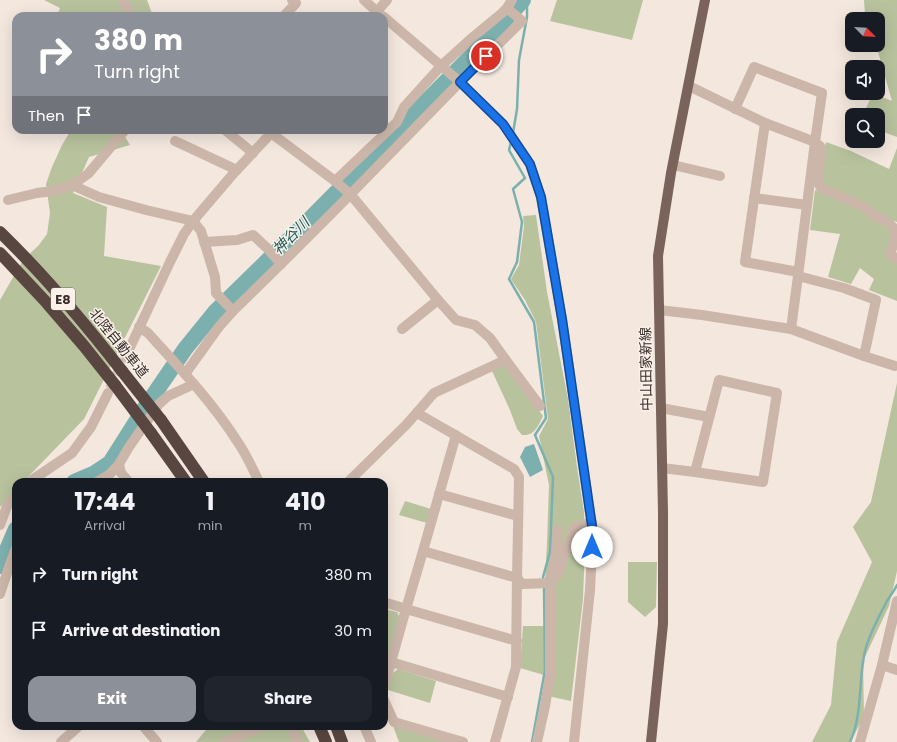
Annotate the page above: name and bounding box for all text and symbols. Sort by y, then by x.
north arrow [845,12,885,52]
map controls [845,12,885,148]
text: 380 m [94,21,183,60]
icon: right [28,28,80,80]
pin [469,39,503,73]
icon: arrive [475,45,497,67]
text: Turn right [94,59,180,84]
button: sound [845,60,885,100]
icon: arrive [73,104,95,126]
text: Then [28,105,65,126]
button: search [845,108,885,148]
water label: 神谷川 [267,211,315,259]
road number: E8 [51,288,75,310]
street label: 北陸自動車道 [85,304,153,382]
street label: 中山田家新線 [635,327,657,411]
text: 17:44 [74,485,135,518]
text: 1 [206,485,215,518]
text: 410 [285,485,326,518]
text: Arrival [84,516,125,535]
text: min [198,516,223,535]
text: m [299,516,312,535]
position arrow [571,526,613,568]
icon: right [28,563,50,585]
text: Turn right [62,564,138,585]
text: 380 m [325,564,372,585]
icon: arrive [28,619,50,641]
text: Arrive at destination [62,620,220,641]
text: 30 m [334,620,372,641]
button: Exit [28,676,196,722]
button: Share [204,676,372,722]

